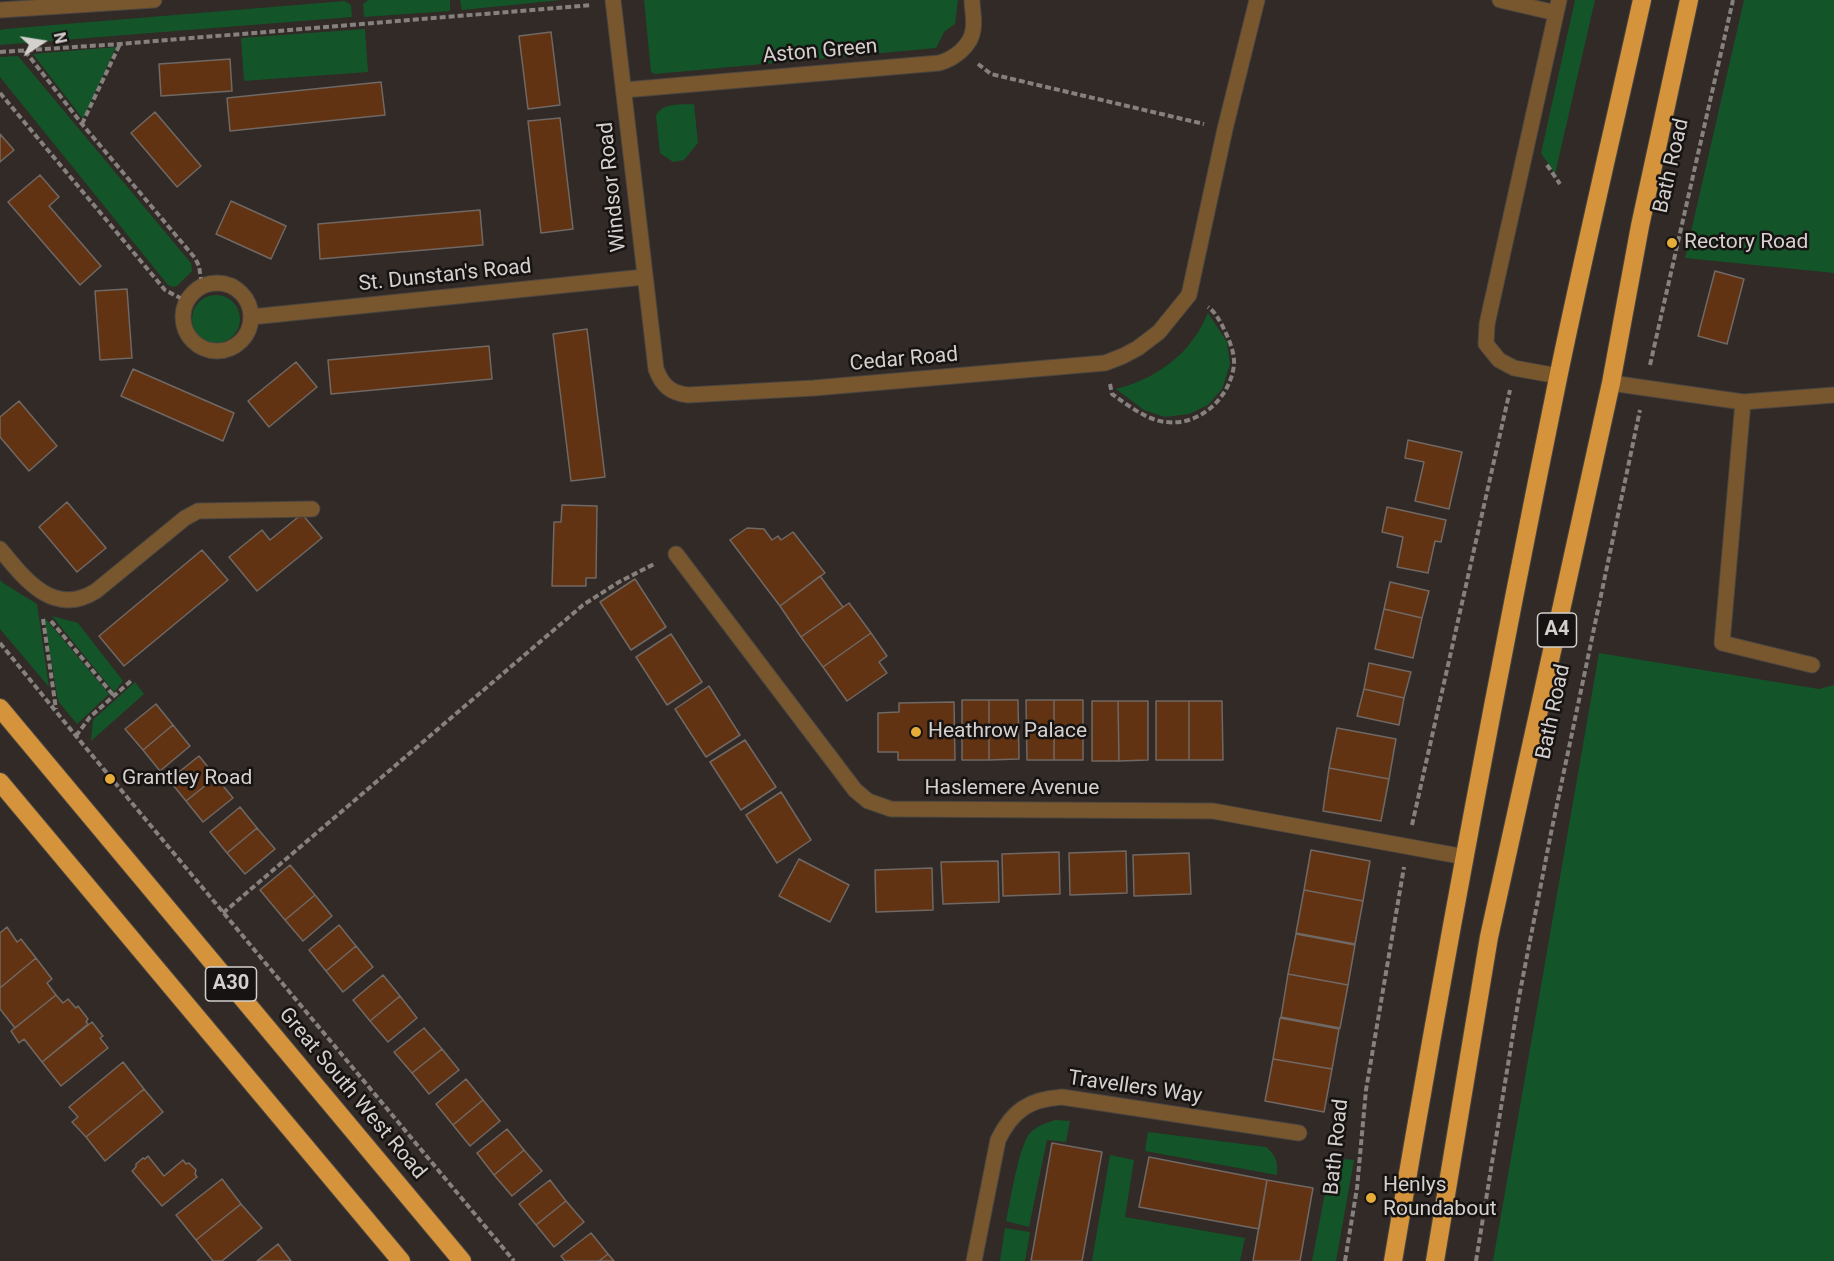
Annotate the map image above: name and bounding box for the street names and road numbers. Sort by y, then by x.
street label: Aston Green [762,34,878,70]
street label: Bath Road [1649,116,1695,216]
street label: Windsor Road [594,121,632,253]
street label: St. Dunstan's Road [357,254,533,298]
street label: Cedar Road [849,343,959,377]
road number: A4 [1538,613,1576,647]
street label: Bath Road [1532,662,1576,762]
street label: Haslemere Avenue [925,776,1099,802]
road number: A30 [206,967,256,1001]
street label: Great South West Road [273,1003,431,1185]
street label: Travellers Way [1066,1066,1204,1110]
street label: Bath Road [1319,1098,1355,1196]

